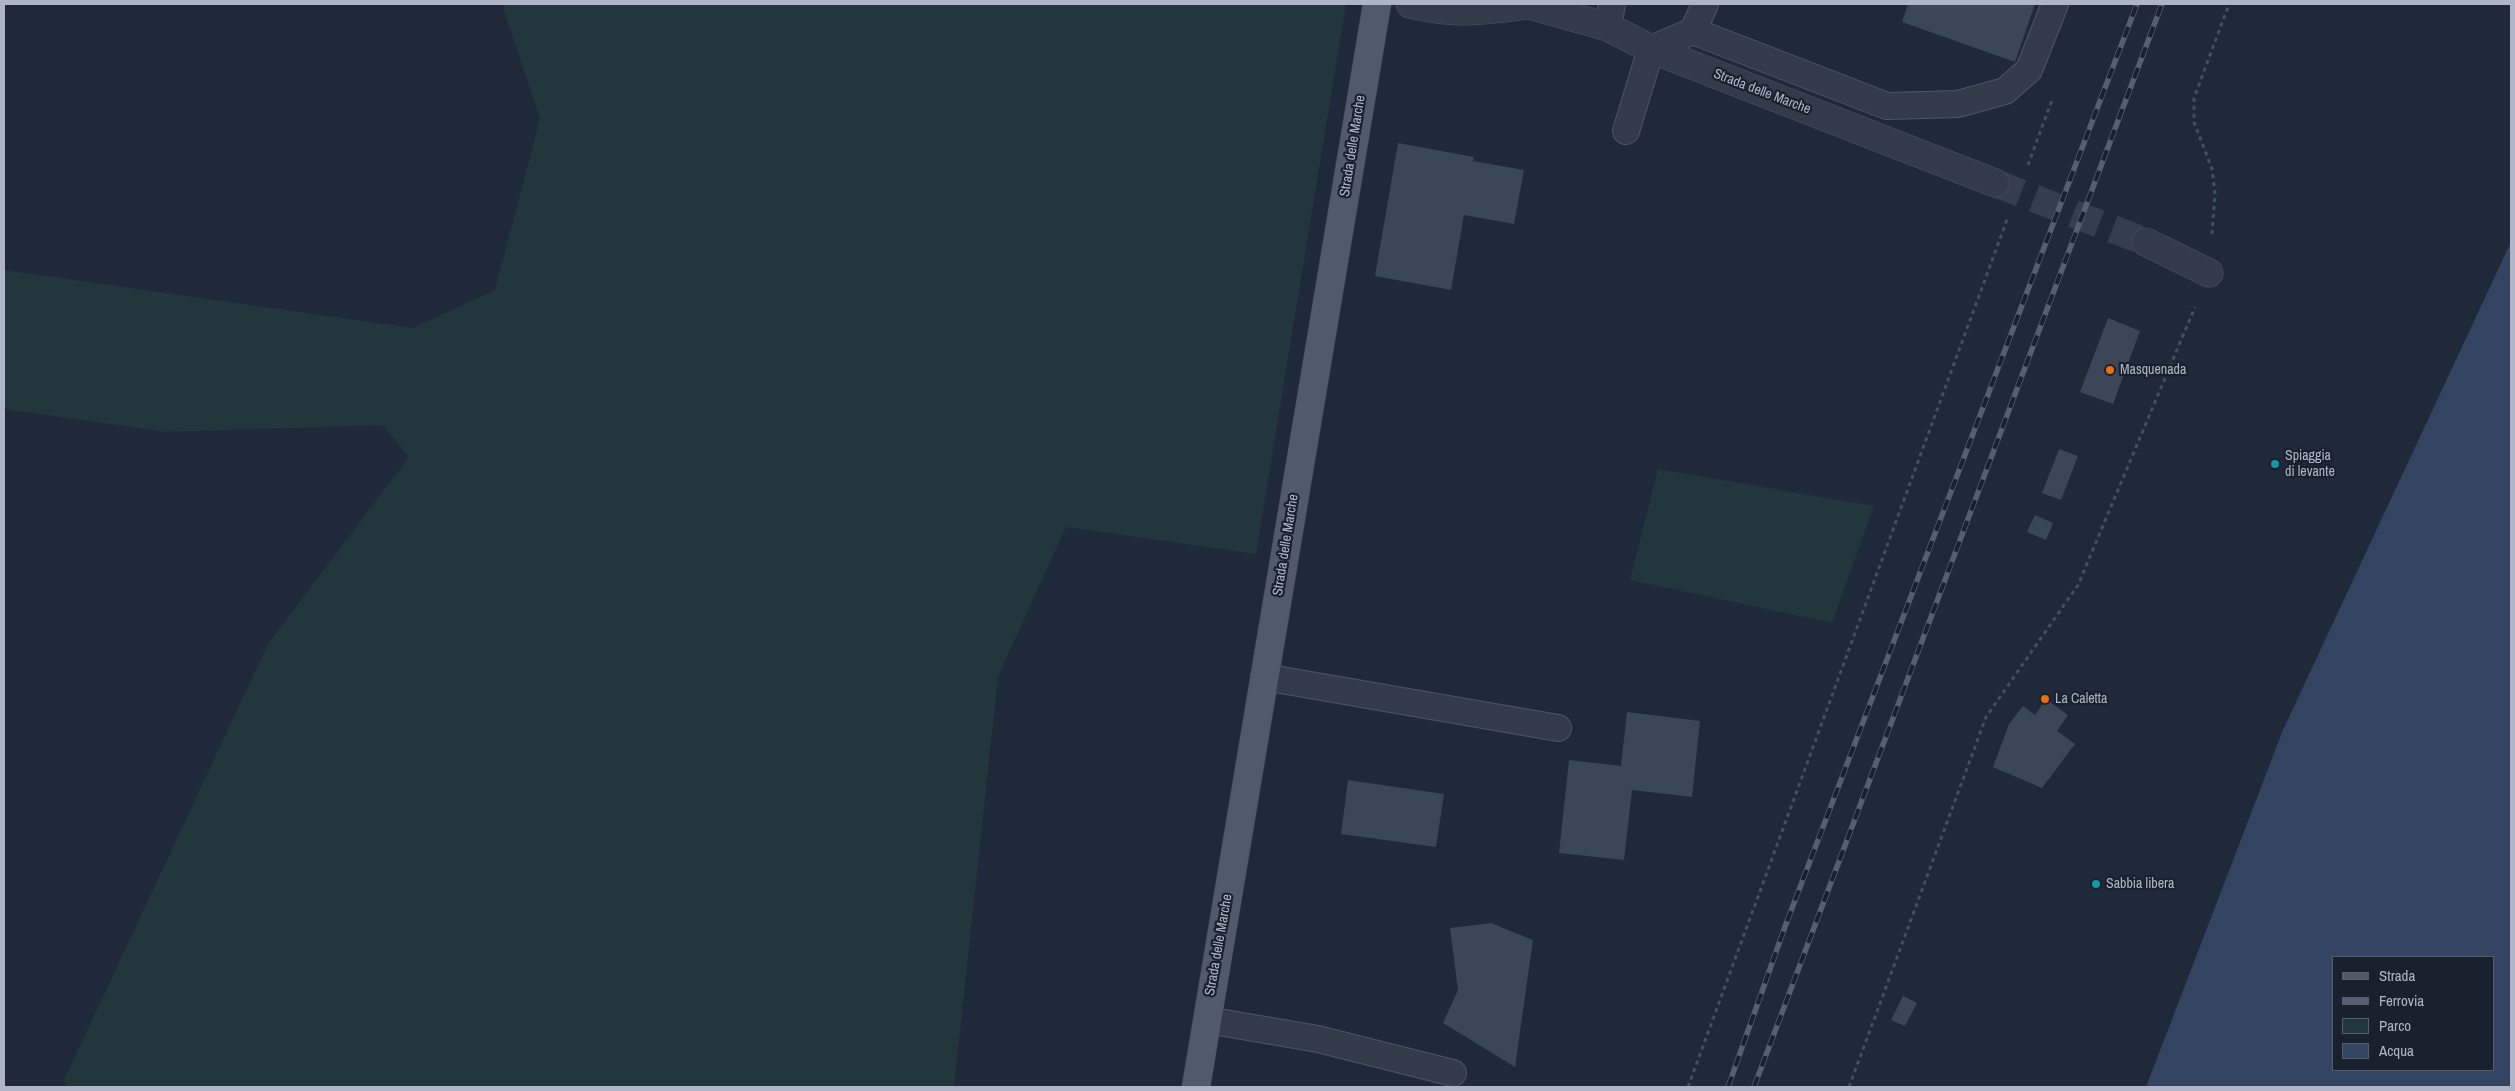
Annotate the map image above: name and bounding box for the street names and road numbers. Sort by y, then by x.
street label: Strada delle Marche [1711,66,1813,118]
street label: Strada delle Marche [1337,94,1369,198]
street label: Strada delle Marche [1270,493,1302,597]
street label: Strada delle Marche [1202,893,1236,997]

